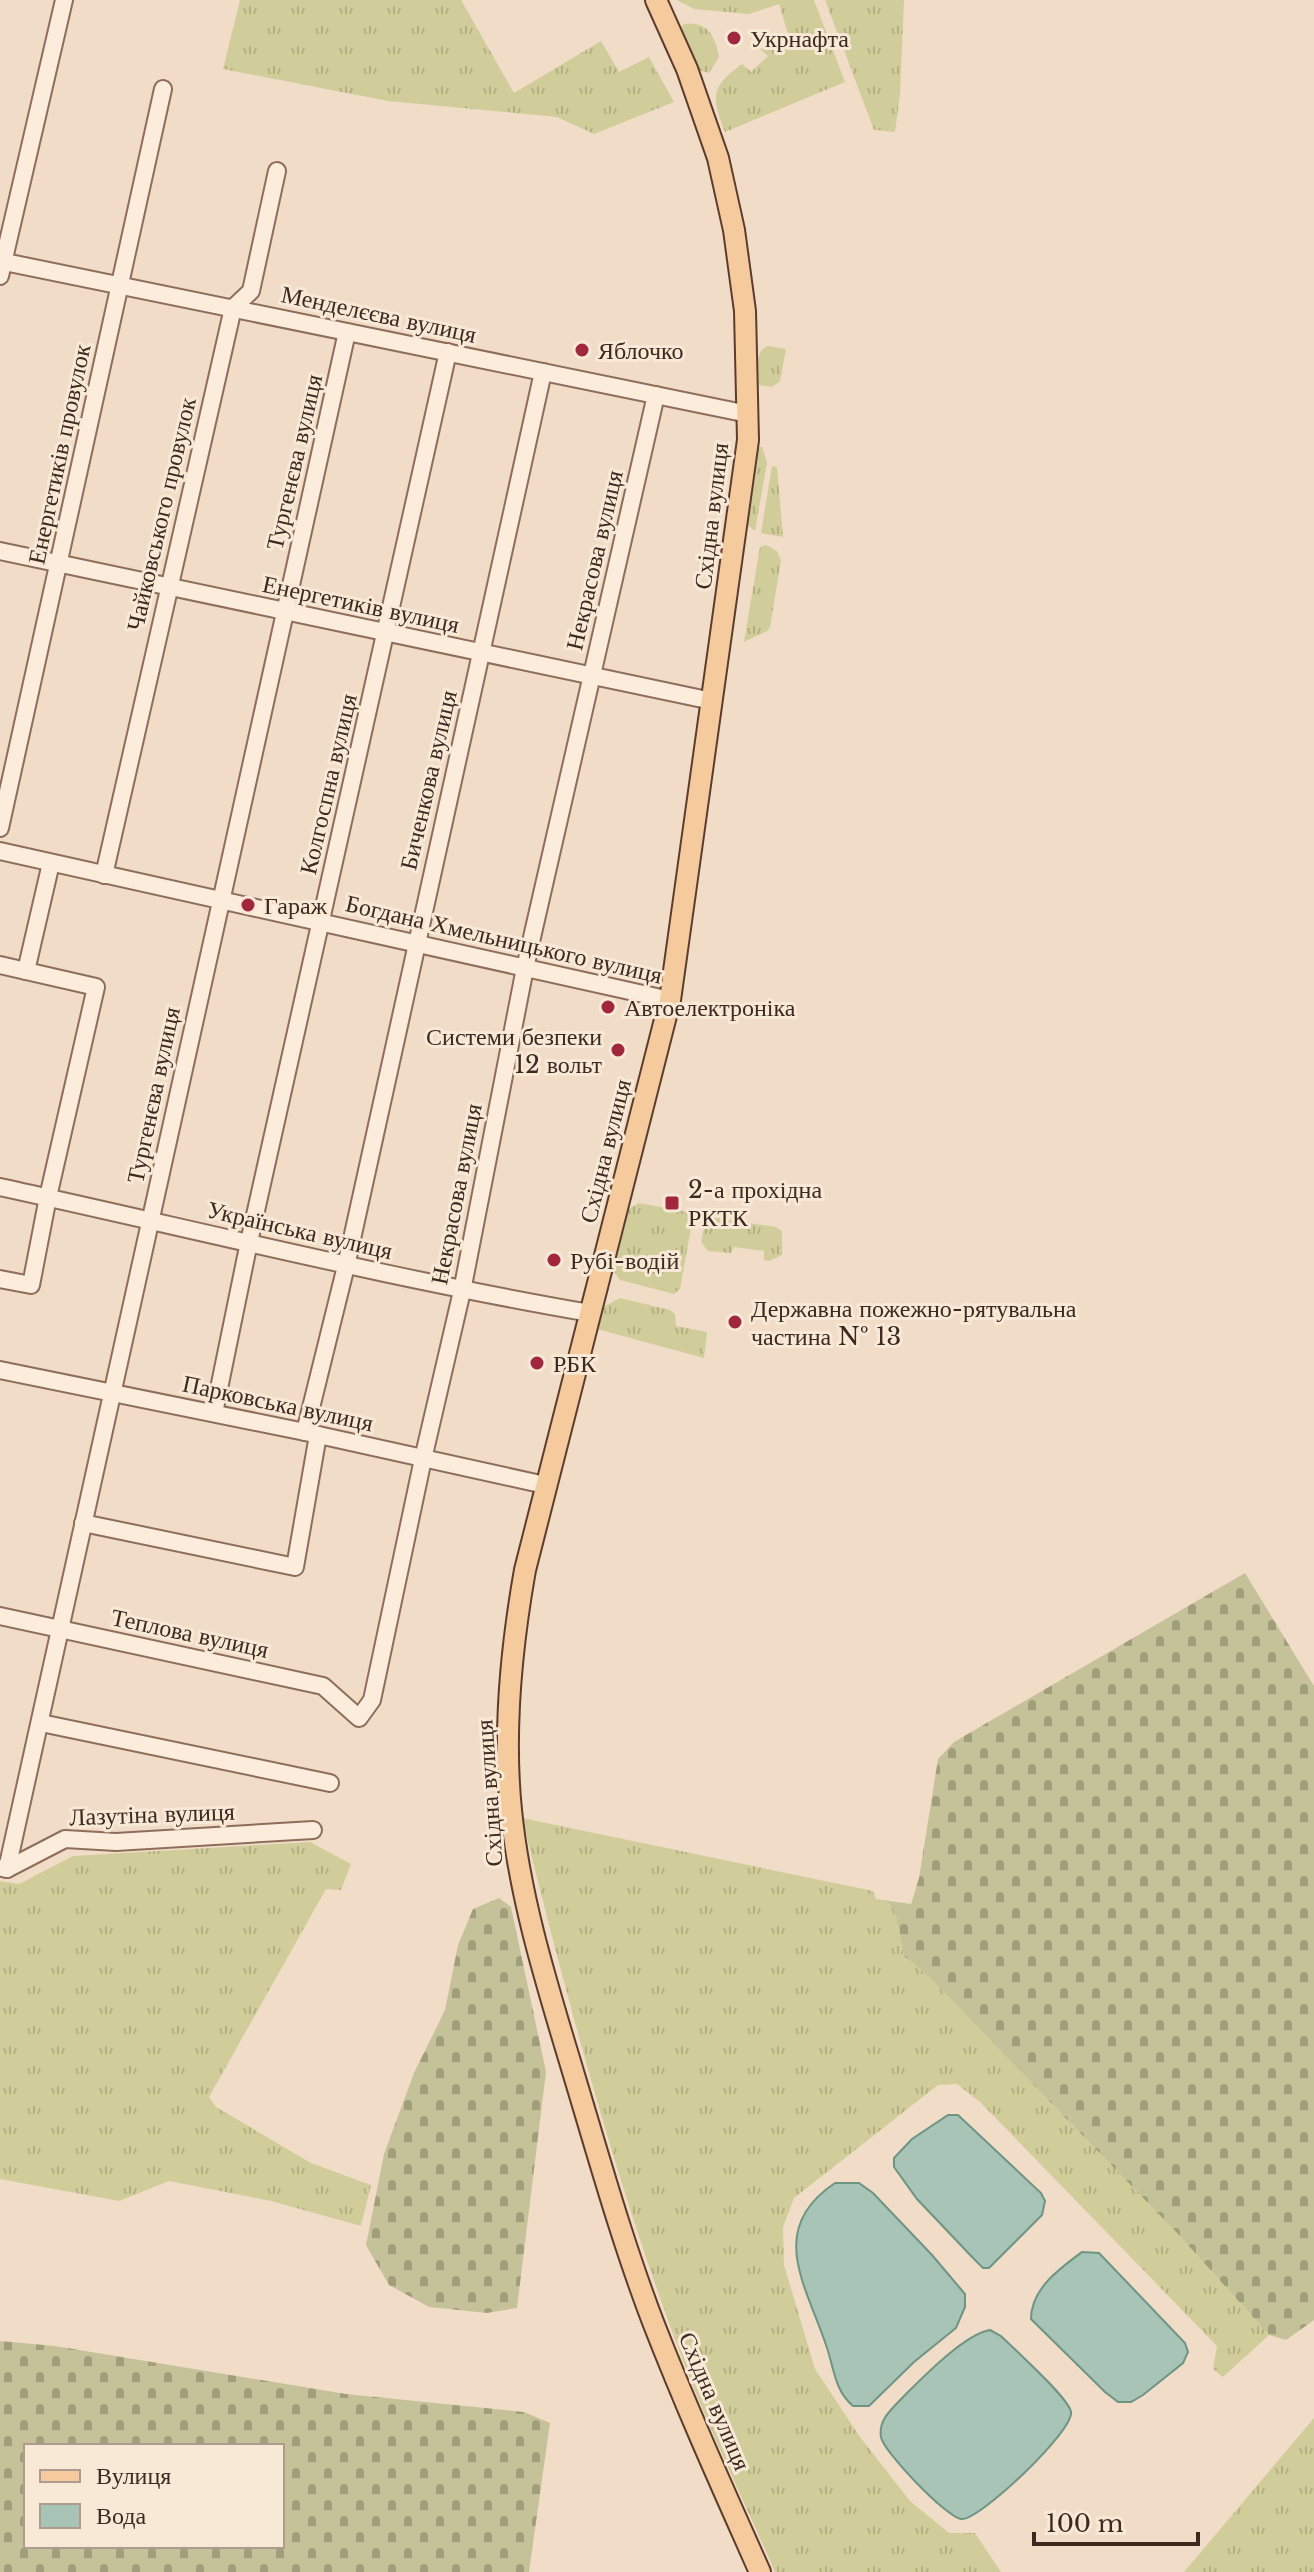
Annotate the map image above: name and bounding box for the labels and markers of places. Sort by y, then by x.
place label: Укрнафта [750,24,849,53]
marker: Укрнафта [725,29,743,47]
place label: Яблочко [598,336,684,365]
marker: Яблочко [573,341,591,359]
place label: Гараж [264,891,328,920]
marker: Гараж [239,896,257,914]
place label: Автоелектроніка [624,993,796,1022]
marker: Автоелектроніка [599,998,617,1016]
place label: Системи безпеки 12 вольт [426,1022,603,1079]
marker: Системи безпеки 12 вольт [609,1041,627,1059]
place label: 2-а прохідна РКТК [688,1175,822,1232]
marker: 2-а прохідна РКТК [663,1194,681,1212]
place label: Рубі-водій [570,1246,679,1275]
marker: Рубі-водій [545,1251,563,1269]
place label: Державна пожежно-рятувальна частина № 13 [751,1294,1077,1351]
marker: Державна пожежно-рятувальна частина № 13 [726,1313,744,1331]
place label: РБК [553,1349,597,1378]
marker: РБК [528,1354,546,1372]

